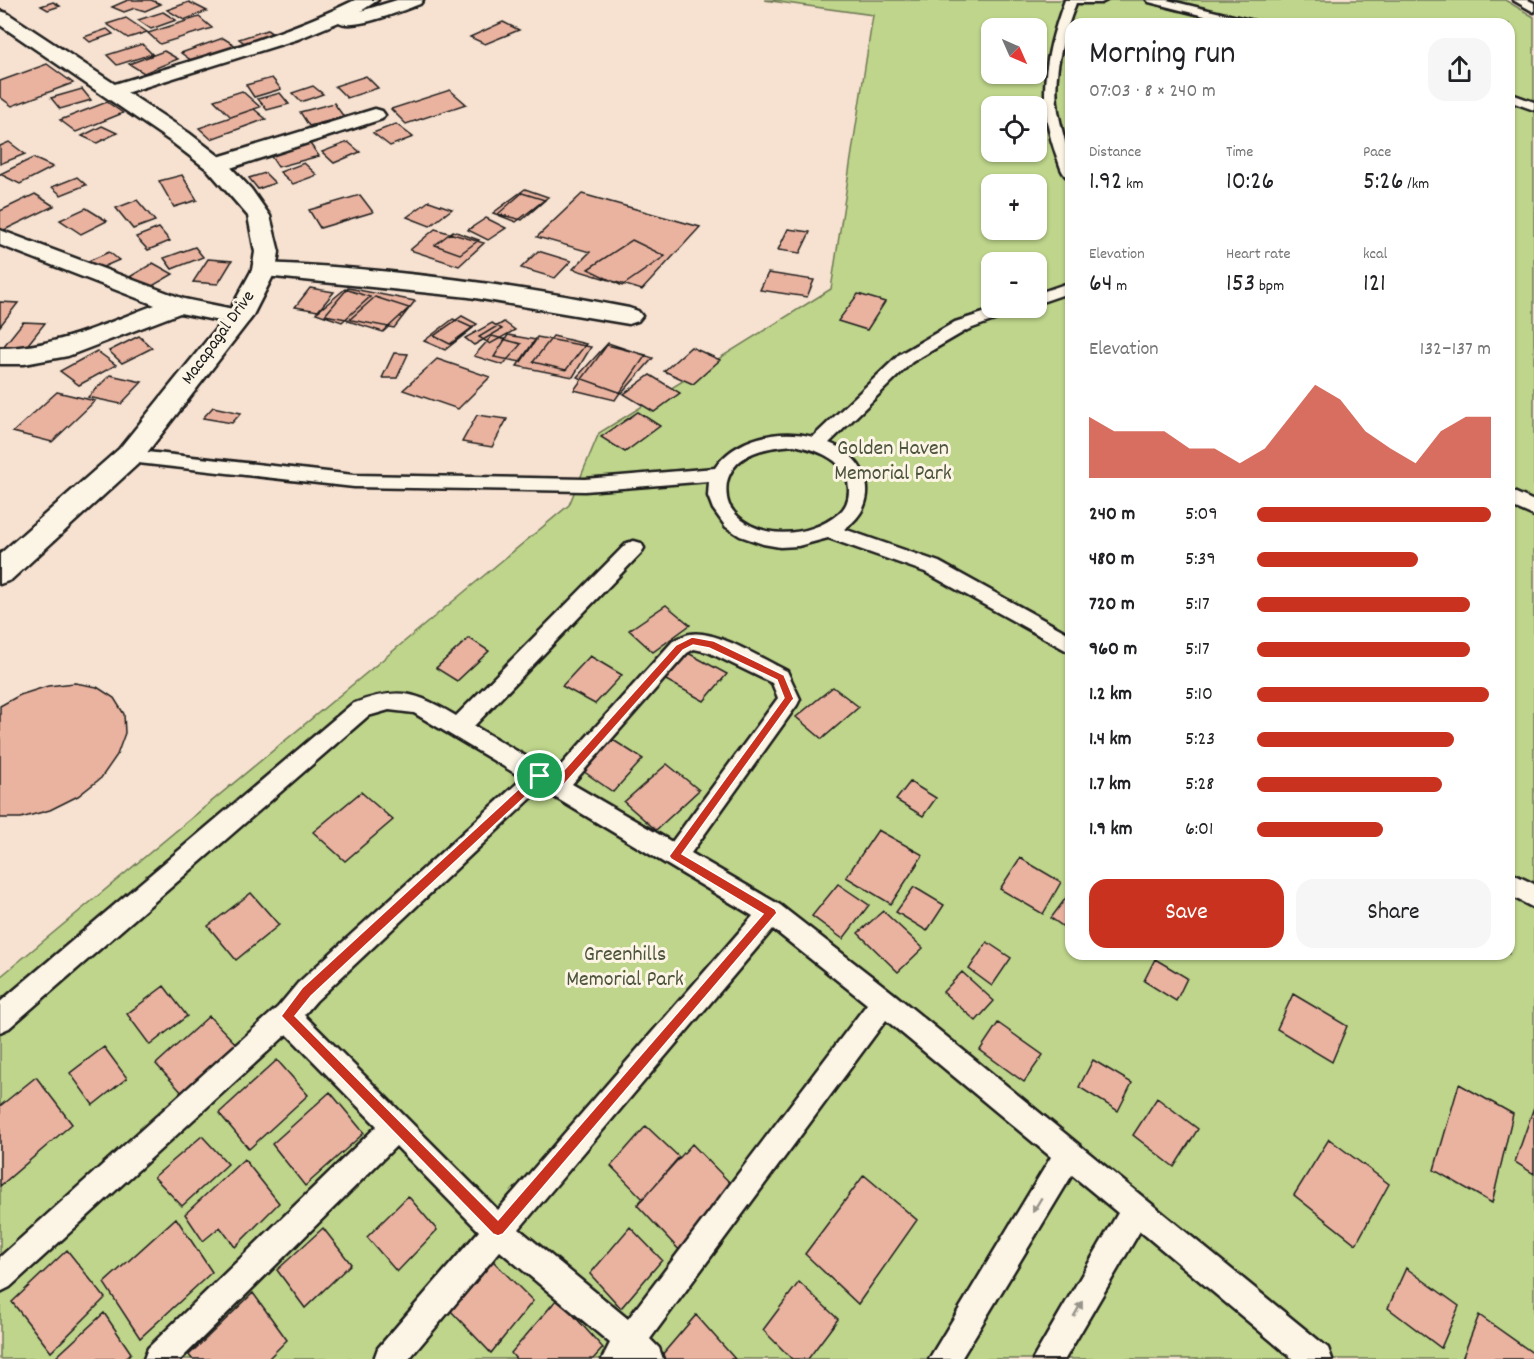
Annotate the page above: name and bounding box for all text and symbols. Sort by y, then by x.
north arrow [981,18,1047,84]
map controls [981,18,1047,318]
text: Morning run [1089,32,1236,79]
button: share [1428,38,1491,101]
text: 07:03 · 8 × 240 m [1089,78,1216,106]
button: locate [981,96,1047,162]
text: Distance [1089,141,1141,164]
text: Time [1226,141,1253,164]
text: Pace [1363,141,1391,164]
text: 1.92 [1089,164,1122,201]
text: 10:26 [1226,164,1274,201]
text: 5:26 [1363,164,1403,201]
text: km [1122,173,1144,196]
text: /km [1403,173,1429,196]
button: + [981,174,1047,240]
text: Elevation [1089,243,1145,266]
text: Heart rate [1226,243,1291,266]
text: kcal [1363,243,1387,266]
button: − [981,252,1047,318]
text: 64 [1089,266,1113,303]
text: 153 [1226,266,1255,303]
text: 121 [1363,266,1386,303]
text: m [1113,275,1127,298]
text: bpm [1255,275,1284,298]
street label: Macapagal Drive [176,286,262,390]
text: Elevation [1089,336,1159,364]
text: 132–137 m [1420,336,1491,364]
park label: Golden Haven Memorial Park [834,434,952,490]
text: 240 m [1089,501,1135,529]
text: 5:09 [1185,501,1218,529]
text: 480 m [1089,546,1135,574]
text: 5:39 [1185,546,1216,574]
text: 720 m [1089,591,1135,619]
text: 5:17 [1185,591,1210,619]
text: 960 m [1089,636,1137,664]
text: 5:17 [1185,636,1210,664]
text: 1.2 km [1089,681,1132,709]
text: 5:10 [1185,681,1213,709]
text: 1.4 km [1089,726,1132,754]
text: 5:23 [1185,726,1215,754]
pin [514,750,565,801]
icon: arrive [523,759,556,792]
text: 1.7 km [1089,771,1131,799]
text: 5:28 [1185,771,1214,799]
text: 1.9 km [1089,816,1132,844]
text: 6:01 [1185,816,1213,844]
button: Save [1089,879,1284,948]
button: Share [1296,879,1491,948]
park label: Greenhills Memorial Park [566,940,684,996]
one-way arrow [1032,1197,1043,1213]
one-way arrow [1073,1300,1083,1317]

